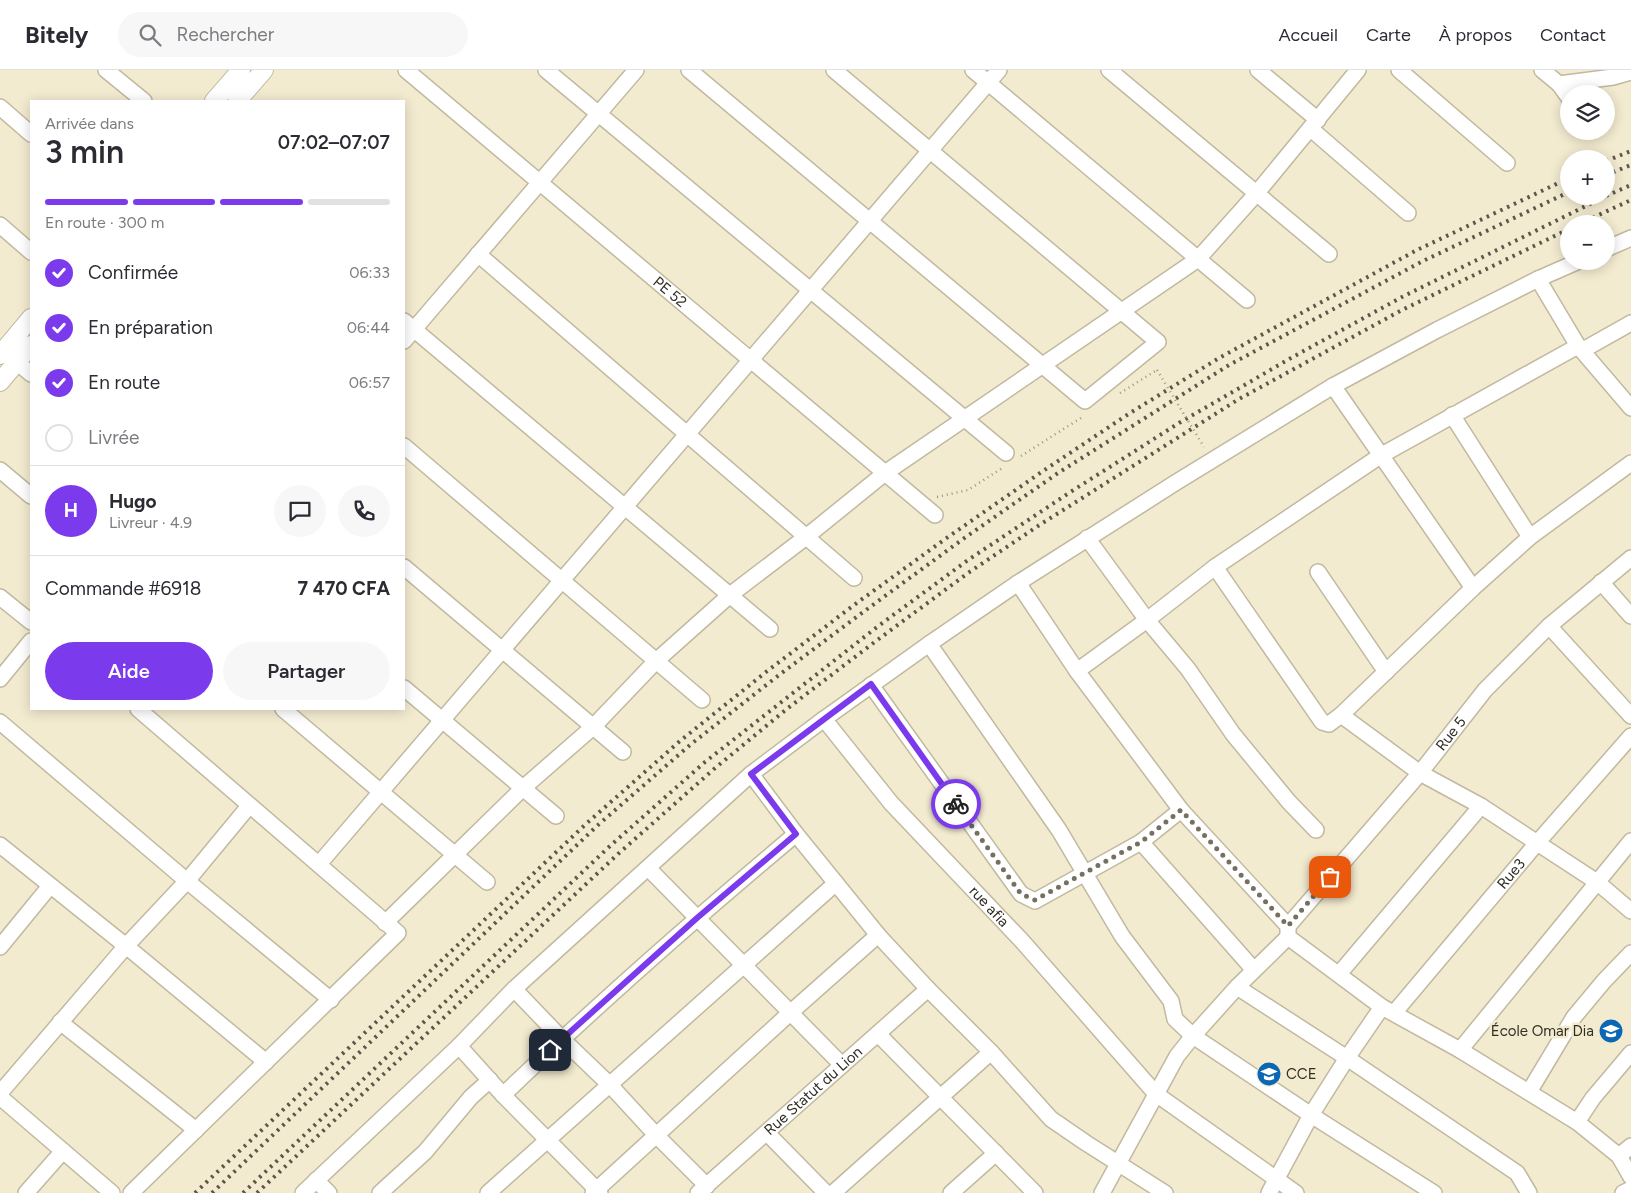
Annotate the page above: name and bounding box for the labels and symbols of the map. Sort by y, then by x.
street label: PE 52 [650,273,690,311]
street label: Rue 5 [1432,713,1470,754]
courier [931,779,981,829]
street label: Rue3 [1493,855,1529,893]
pin [1309,856,1351,898]
street label: rue afia [966,882,1013,931]
school or university icon: École Omar Dia [1598,1018,1624,1044]
place label: École Omar Dia [1491,1022,1594,1040]
pin [529,1029,571,1071]
street label: Rue Statut du Lion [761,1043,866,1139]
school or university icon: CCE [1256,1061,1282,1087]
place label: CCE [1286,1065,1317,1083]

